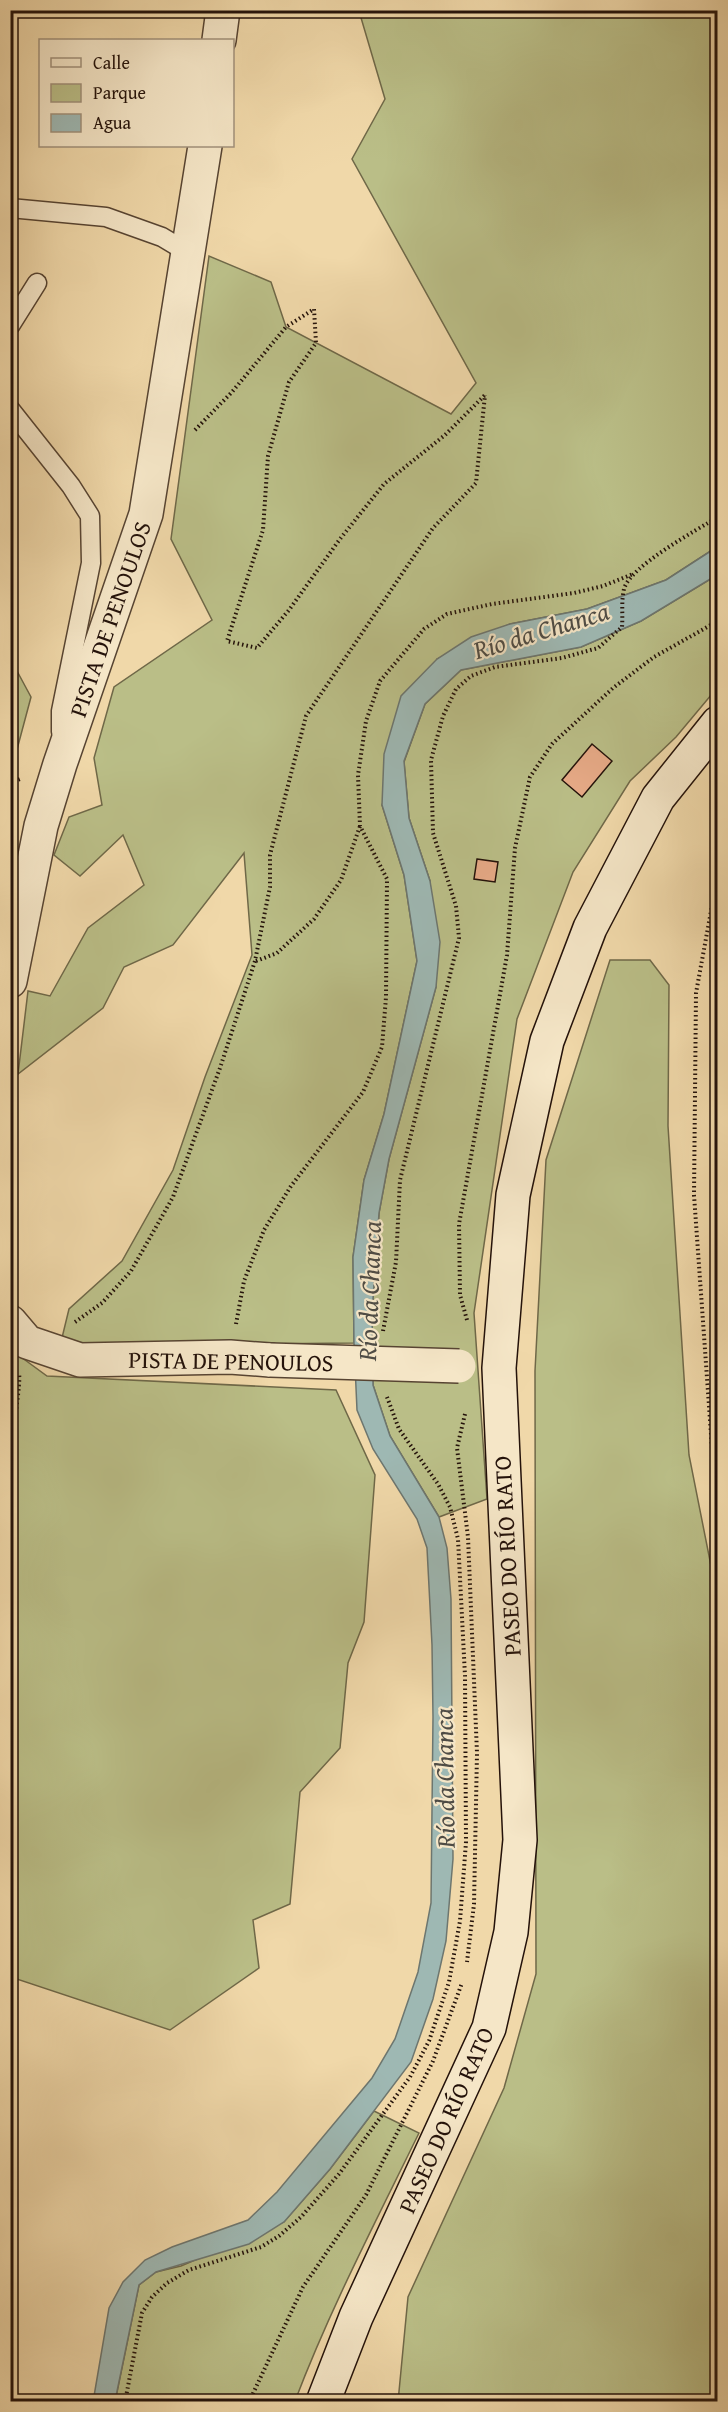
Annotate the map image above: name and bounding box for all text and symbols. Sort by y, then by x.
legend [39,39,234,147]
text: Calle [93,49,130,76]
text: Parque [93,79,146,106]
text: Agua [93,109,132,136]
street label: PISTA DE PENOULOS [60,516,160,722]
water label: Río da Chanca [467,591,614,669]
water label: Río da Chanca [347,1220,391,1363]
street label: PISTA DE PENOULOS [128,1342,334,1380]
street label: PASEO DO RÍO RATO [484,1455,530,1657]
water label: Río da Chanca [423,1708,465,1849]
street label: PASEO DO RÍO RATO [389,2021,503,2219]

